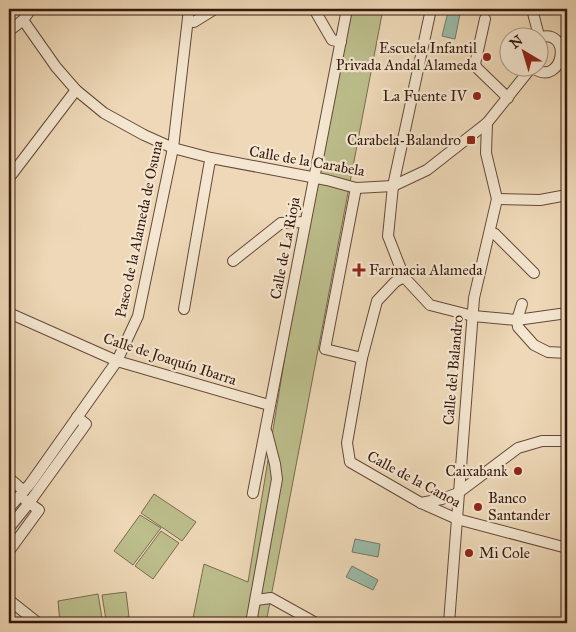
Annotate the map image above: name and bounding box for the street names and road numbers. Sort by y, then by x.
street label: Paseo de la Alameda de Osuna [111,138,167,319]
street label: Calle de la Carabela [248,142,367,180]
street label: Calle de La Rioja [266,195,304,301]
street label: Calle del Balandro [439,314,467,426]
street label: Calle de Joaquín Ibarra [101,329,240,390]
street label: Calle de la Canoa [364,447,464,512]

